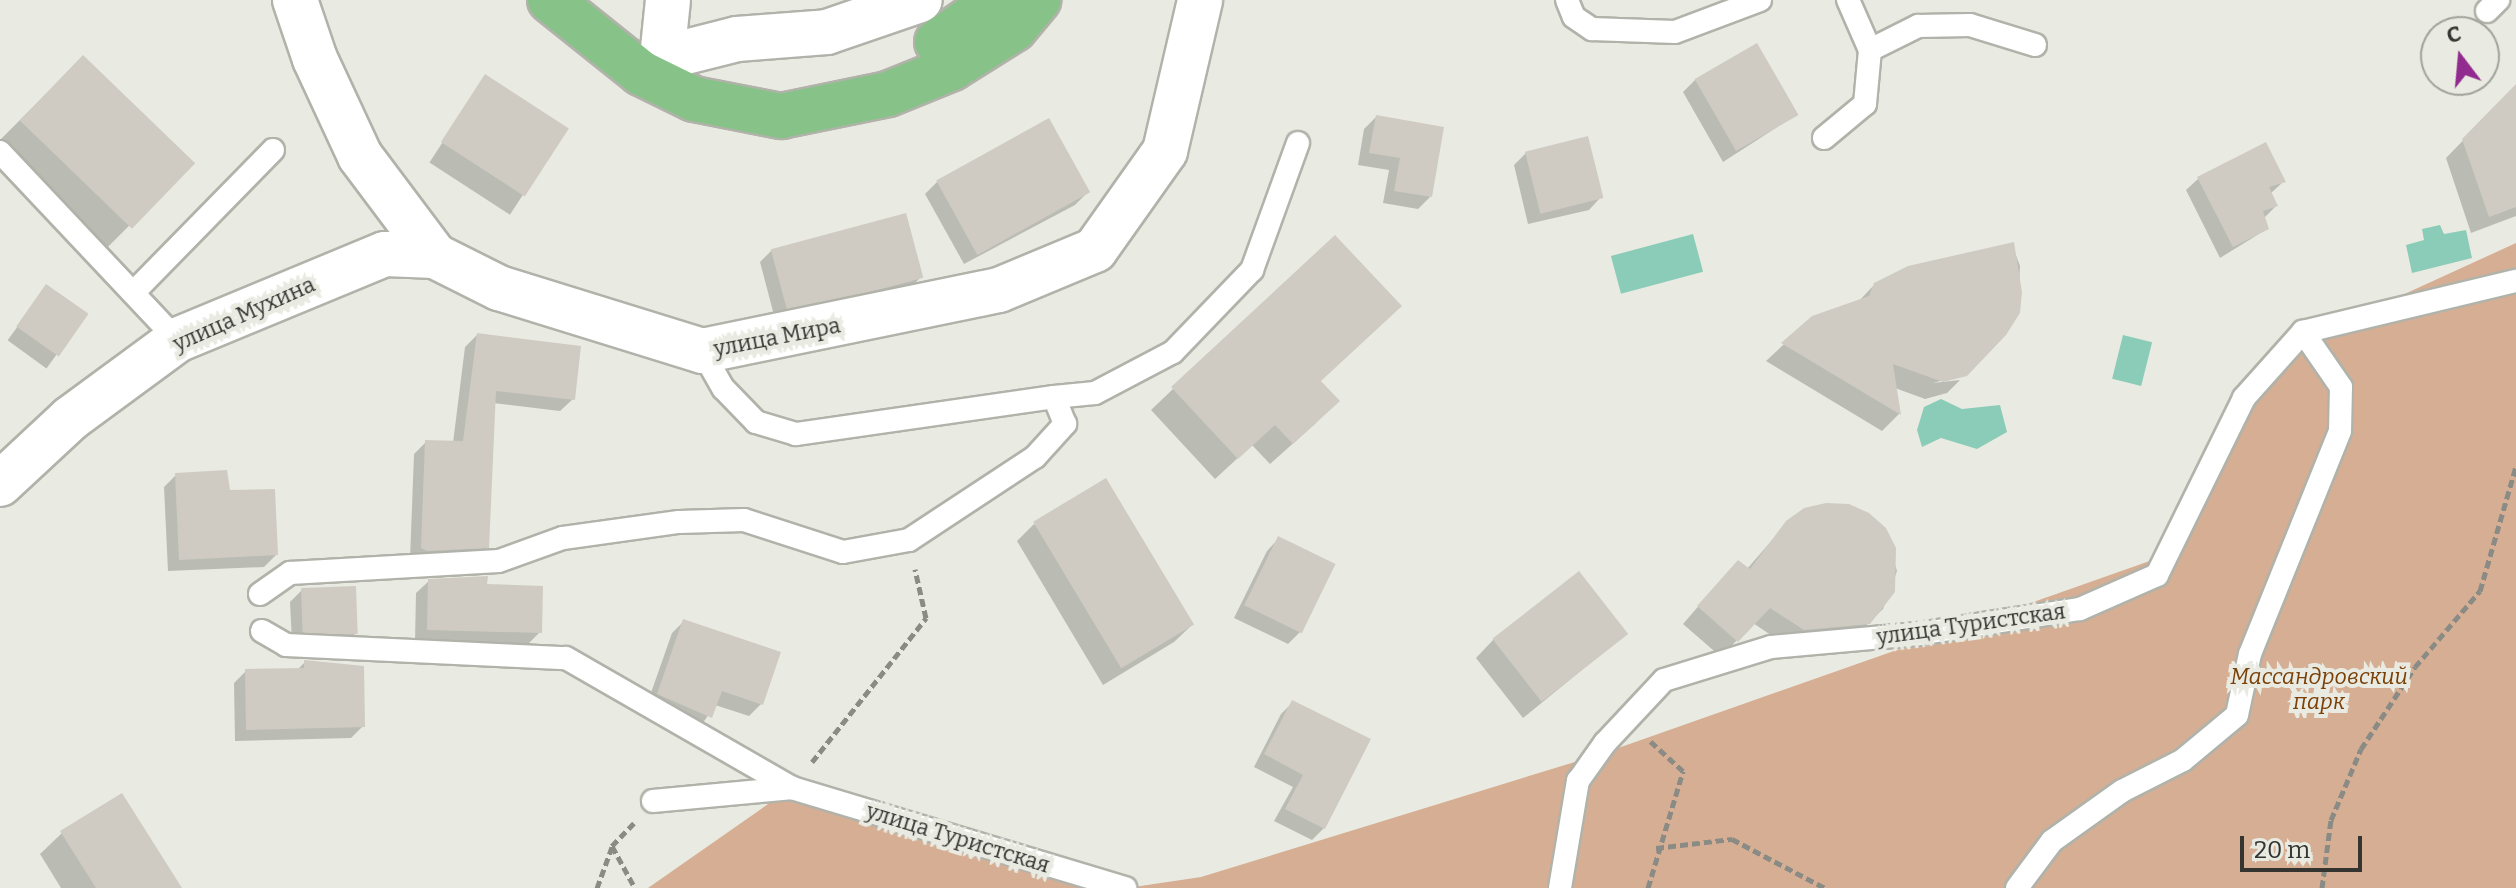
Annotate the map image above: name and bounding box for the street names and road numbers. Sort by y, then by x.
street label: улица Мухина [169,271,319,357]
street label: улица Мира [711,312,843,362]
street label: улица Туристская [1875,598,2067,650]
street label: улица Туристская [863,798,1053,878]

